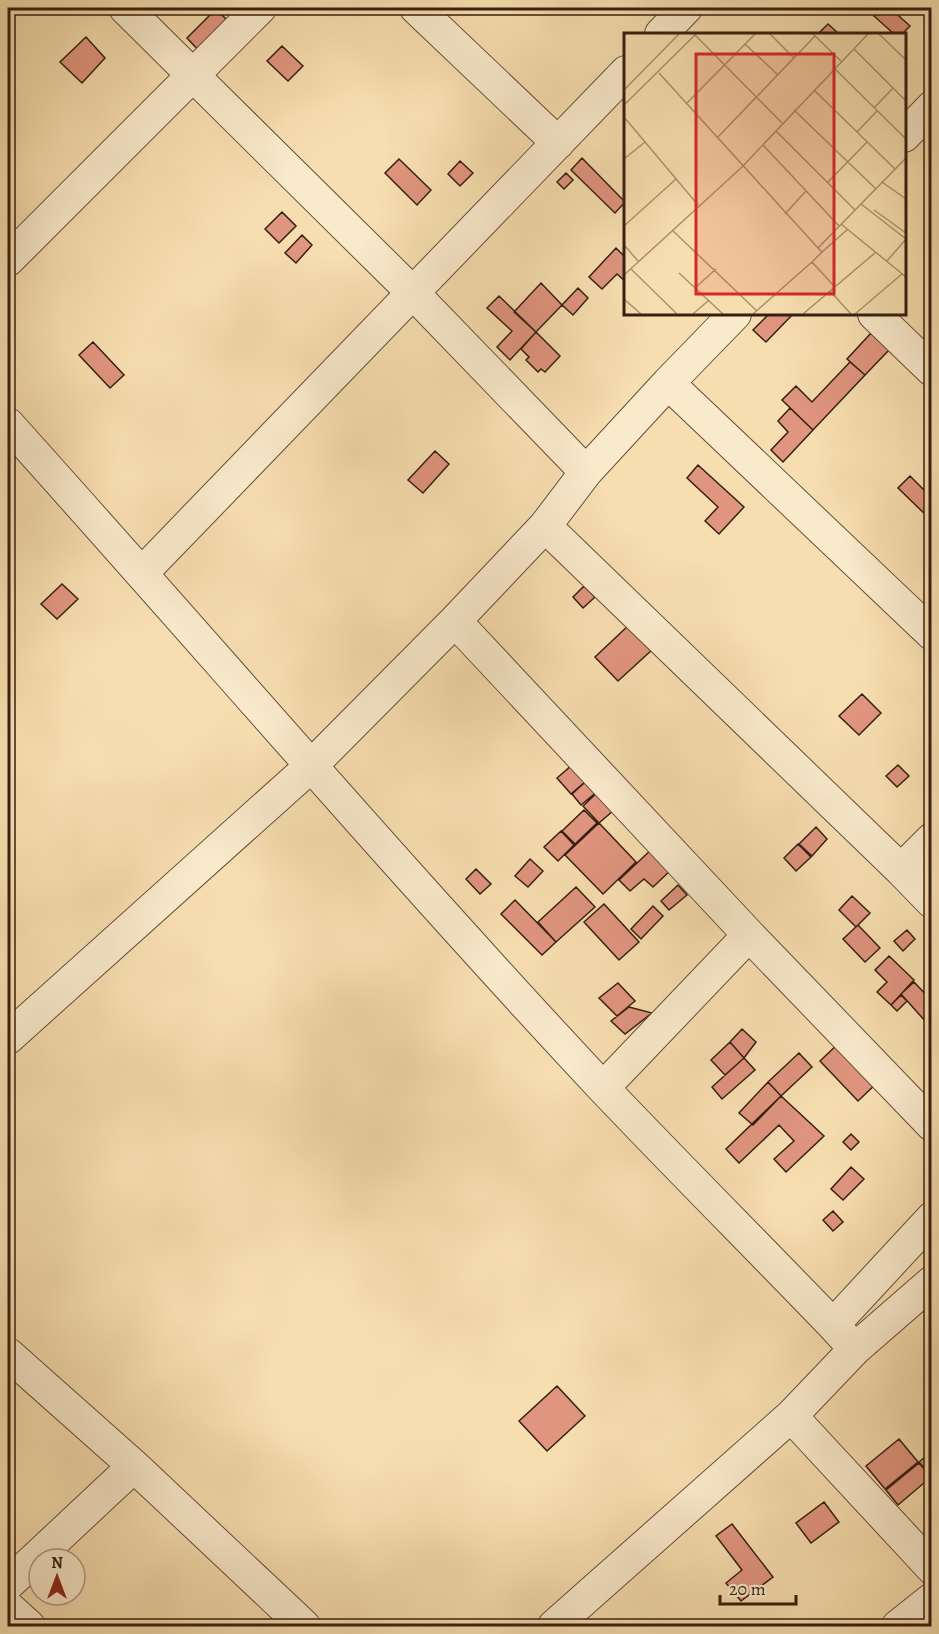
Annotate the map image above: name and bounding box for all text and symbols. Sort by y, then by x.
inset map [624,33,906,315]
north arrow [27,1547,87,1607]
text: N [51,1552,63,1574]
scale bar [720,1568,796,1606]
text: 20 m [729,1577,766,1601]

